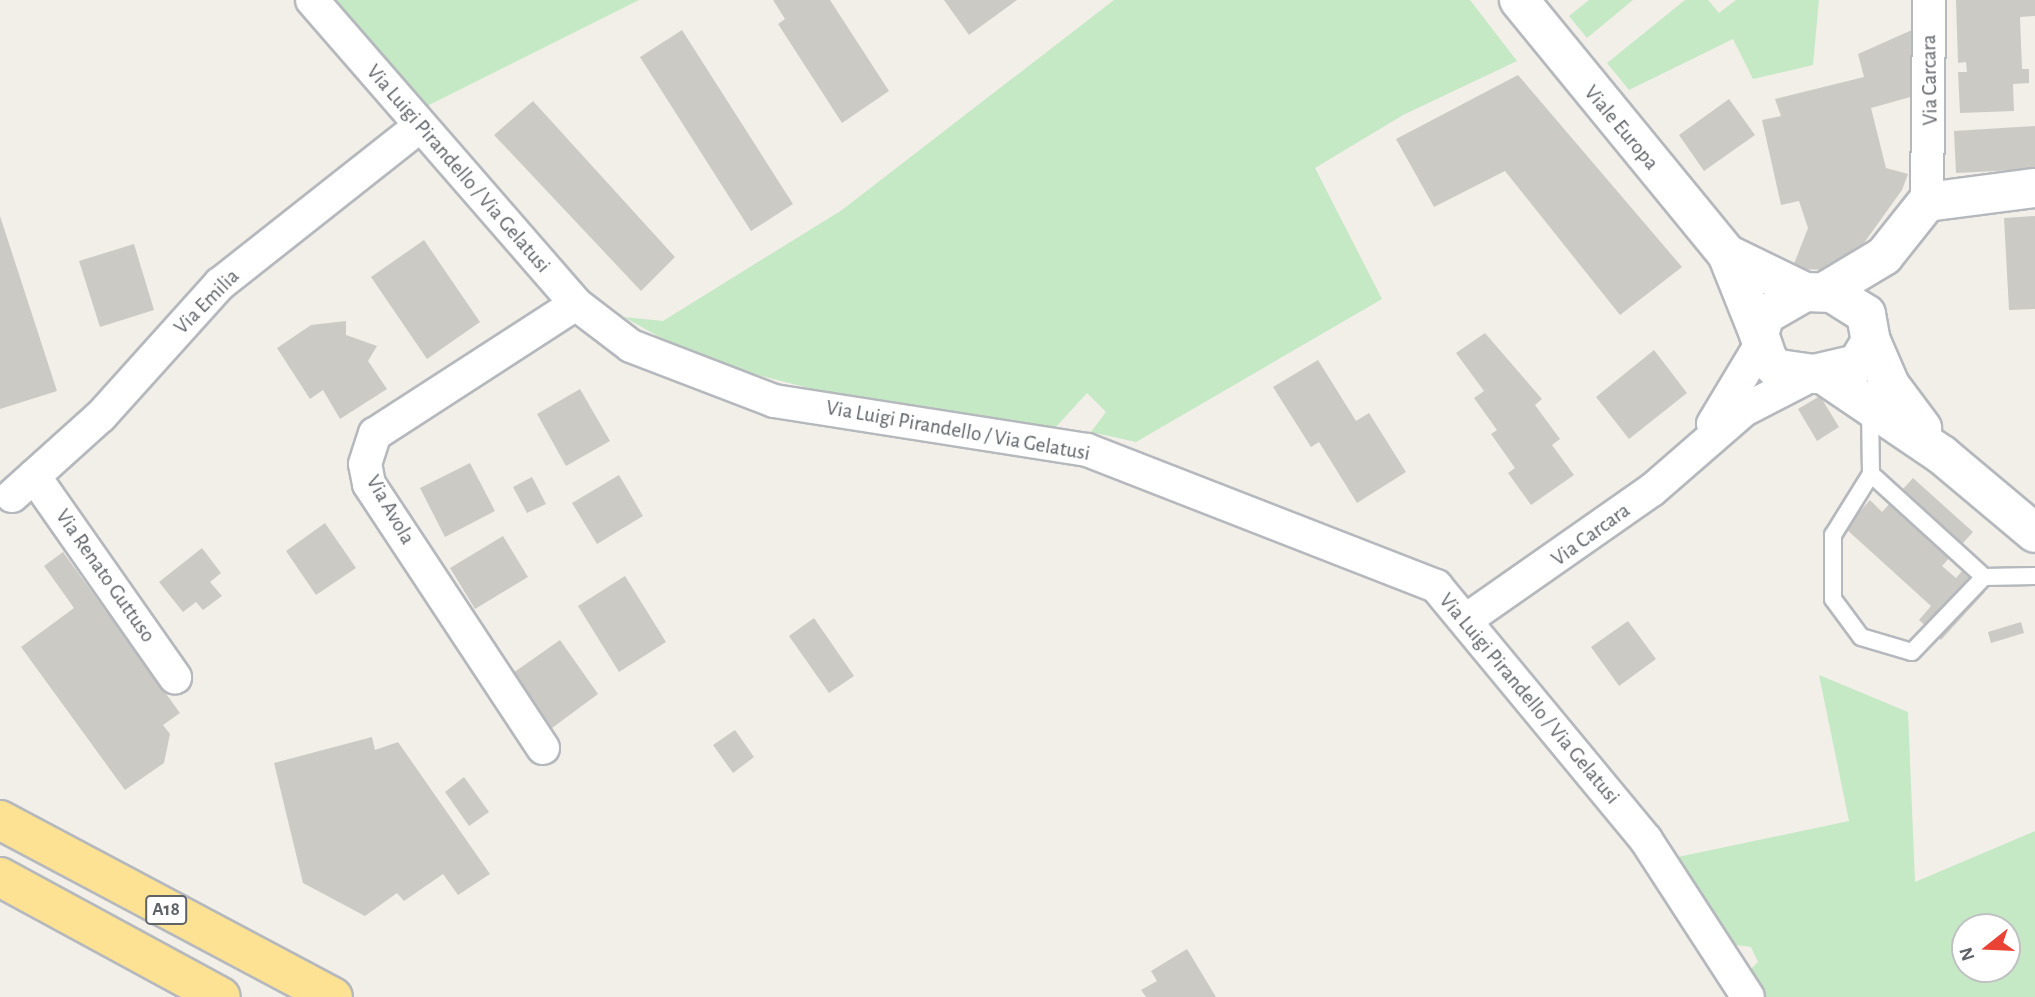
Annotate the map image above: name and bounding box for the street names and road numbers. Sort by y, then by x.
street label: Via Carcara [1917,34,1943,126]
street label: Via Luigi Pirandello / Via Gelatusi [361,60,555,278]
street label: Viale Europa [1578,81,1664,175]
street label: Via Emilia [169,264,245,340]
street label: Via Luigi Pirandello / Via Gelatusi [824,395,1092,467]
street label: Via Avola [360,471,420,549]
street label: Via Carcara [1547,498,1635,572]
street label: Via Renato Guttuso [50,505,160,647]
street label: Via Luigi Pirandello / Via Gelatusi [1433,588,1625,810]
road number: A18 [145,894,187,926]

